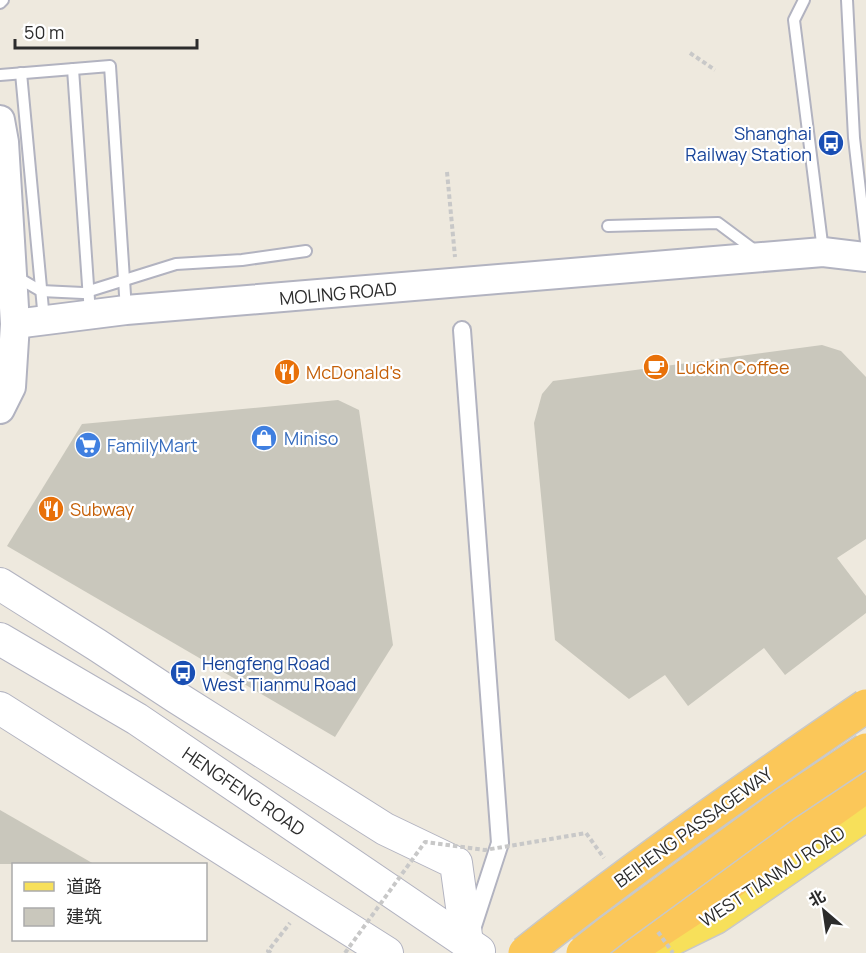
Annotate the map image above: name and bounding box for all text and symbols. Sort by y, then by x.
scale bar [15,12,196,50]
text: 50 m [24,20,64,44]
place label: Shanghai Railway Station [685,121,812,166]
bus stop icon: Shanghai Railway Station [816,128,846,158]
street label: MOLING ROAD [278,276,398,310]
cafe icon: Luckin Coffee [641,352,671,382]
place label: Luckin Coffee [676,355,789,379]
restaurant icon: McDonald's [272,357,302,387]
place label: McDonald's [306,360,401,384]
shop icon: Miniso [249,423,279,453]
place label: Miniso [284,426,338,450]
supermarket icon: FamilyMart [73,430,103,460]
place label: FamilyMart [107,433,198,457]
restaurant icon: Subway [36,494,66,524]
place label: Subway [70,497,135,521]
place label: Hengfeng Road West Tianmu Road [202,651,356,696]
bus stop icon: Hengfeng Road West Tianmu Road [168,658,198,688]
street label: HENGFENG ROAD [178,741,310,841]
street label: BEIHENG PASSAGEWAY [609,761,778,893]
street label: WEST TIANMU ROAD [695,820,849,932]
legend [12,863,207,941]
text: 道路 [66,874,102,898]
north arrow [794,881,854,941]
text: 北 [804,884,829,911]
text: 建筑 [66,904,102,928]

